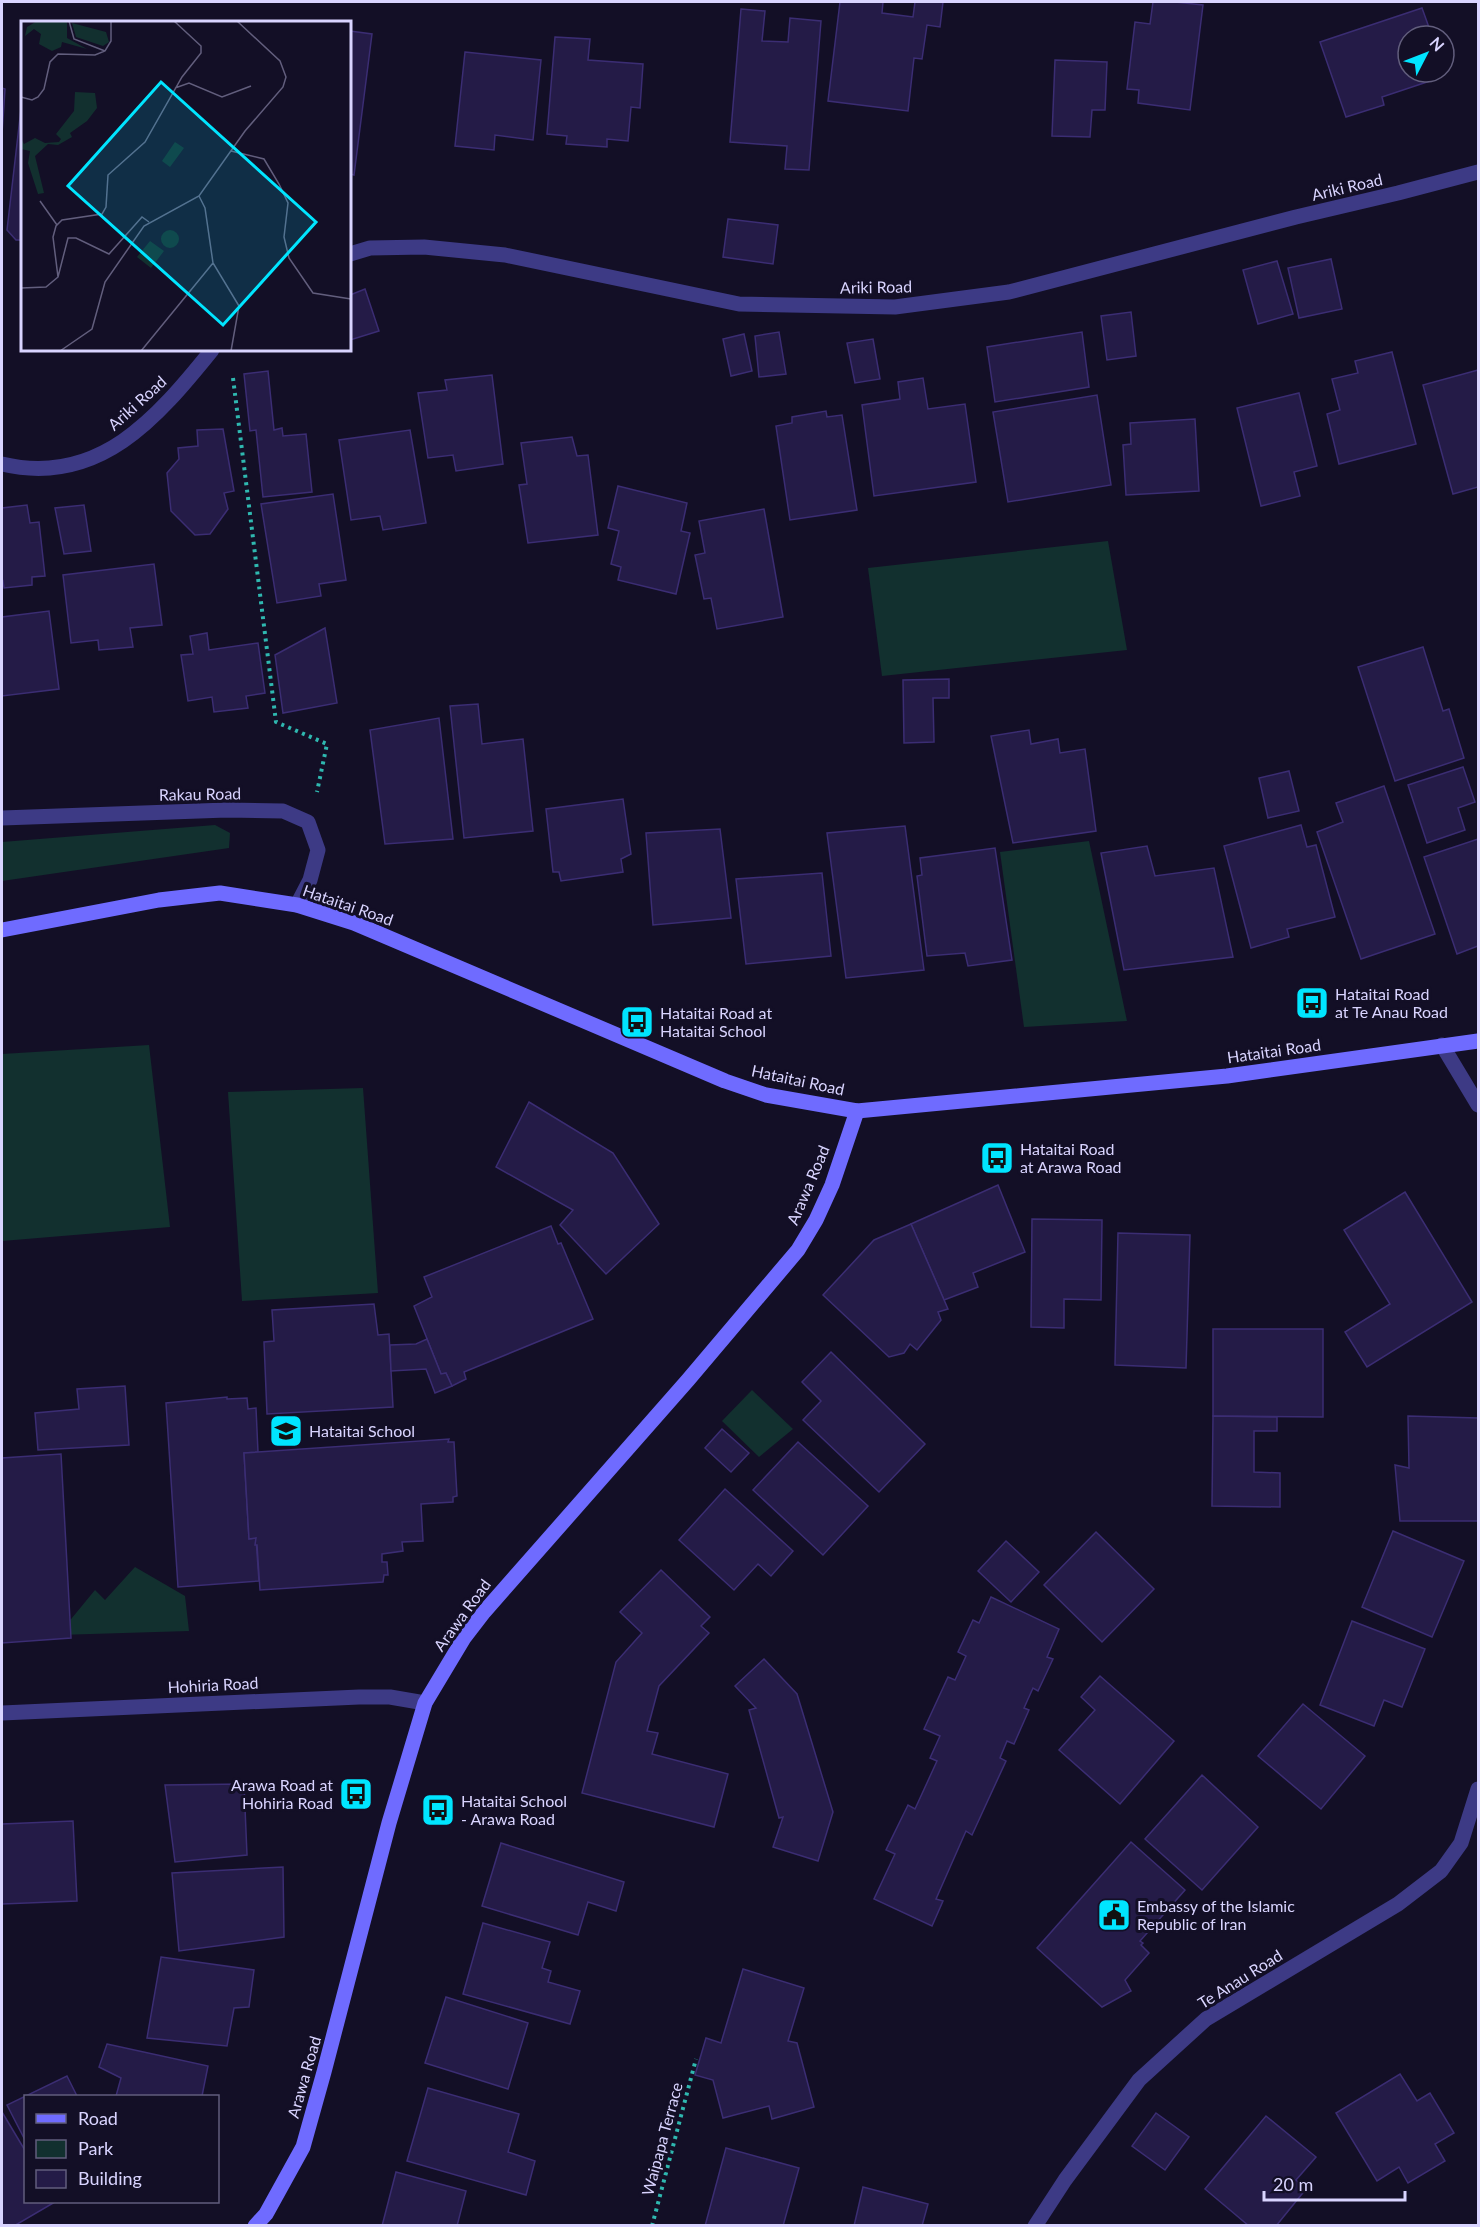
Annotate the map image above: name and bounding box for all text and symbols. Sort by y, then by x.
inset map [21,21,351,351]
north arrow [1396,24,1456,84]
text: N [1426,33,1449,55]
street label: Ariki Road [1310,169,1384,204]
street label: Ariki Road [840,276,912,297]
street label: Ariki Road [104,371,170,434]
street label: Rakau Road [159,783,241,804]
street label: Hataitai Road [300,880,396,929]
place label: Hataitai Road at Te Anau Road [1335,984,1448,1021]
bus stop icon: Hataitai Road at Te Anau Road [1294,985,1330,1021]
place label: Hataitai Road at Hataitai School [660,1003,772,1040]
bus stop icon: Hataitai Road at Hataitai School [619,1004,655,1040]
street label: Hataitai Road [1226,1035,1322,1066]
street label: Hataitai Road [750,1060,846,1099]
place label: Hataitai Road at Arawa Road [1020,1139,1122,1176]
bus stop icon: Hataitai Road at Arawa Road [979,1140,1015,1176]
street label: Arawa Road [782,1142,833,1227]
school or university icon: Hataitai School [268,1413,304,1449]
place label: Hataitai School [309,1421,415,1440]
street label: Arawa Road [429,1575,494,1654]
street label: Hohiria Road [167,1673,259,1696]
place label: Arawa Road at Hohiria Road [231,1775,333,1812]
bus stop icon: Arawa Road at Hohiria Road [338,1776,374,1812]
place label: Hataitai School - Arawa Road [461,1791,567,1828]
bus stop icon: Hataitai School - Arawa Road [420,1792,456,1828]
place label: Embassy of the Islamic Republic of Iran [1137,1896,1295,1933]
public building icon: Embassy of the Islamic Republic of Iran [1096,1897,1132,1933]
street label: Te Anau Road [1194,1945,1285,2012]
street label: Arawa Road [283,2034,324,2120]
street label: Waipapa Terrace [637,2080,686,2197]
legend [24,2095,219,2203]
text: Road [78,2107,118,2129]
text: Park [78,2137,114,2159]
scale bar [1264,2164,1405,2202]
text: Building [78,2167,142,2189]
text: 20 m [1273,2173,1313,2195]

